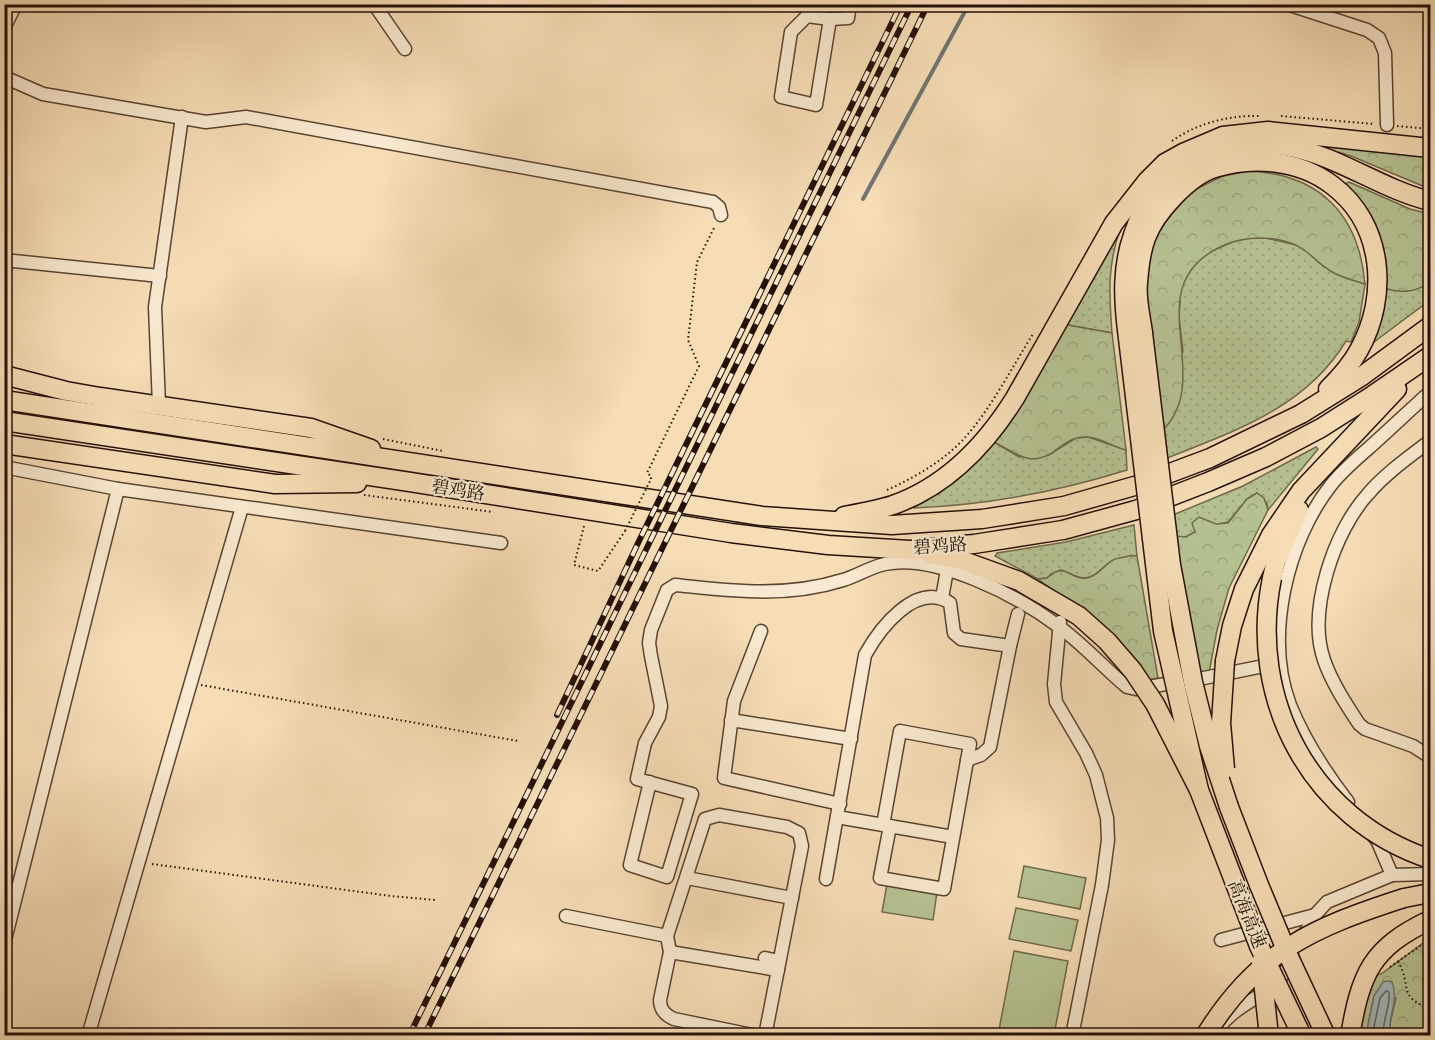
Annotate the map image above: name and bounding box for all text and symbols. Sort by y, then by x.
street label: 碧鸡路 [429,475,486,509]
street label: 碧鸡路 [912,533,968,563]
street label: 高海高速 [1220,877,1271,953]

